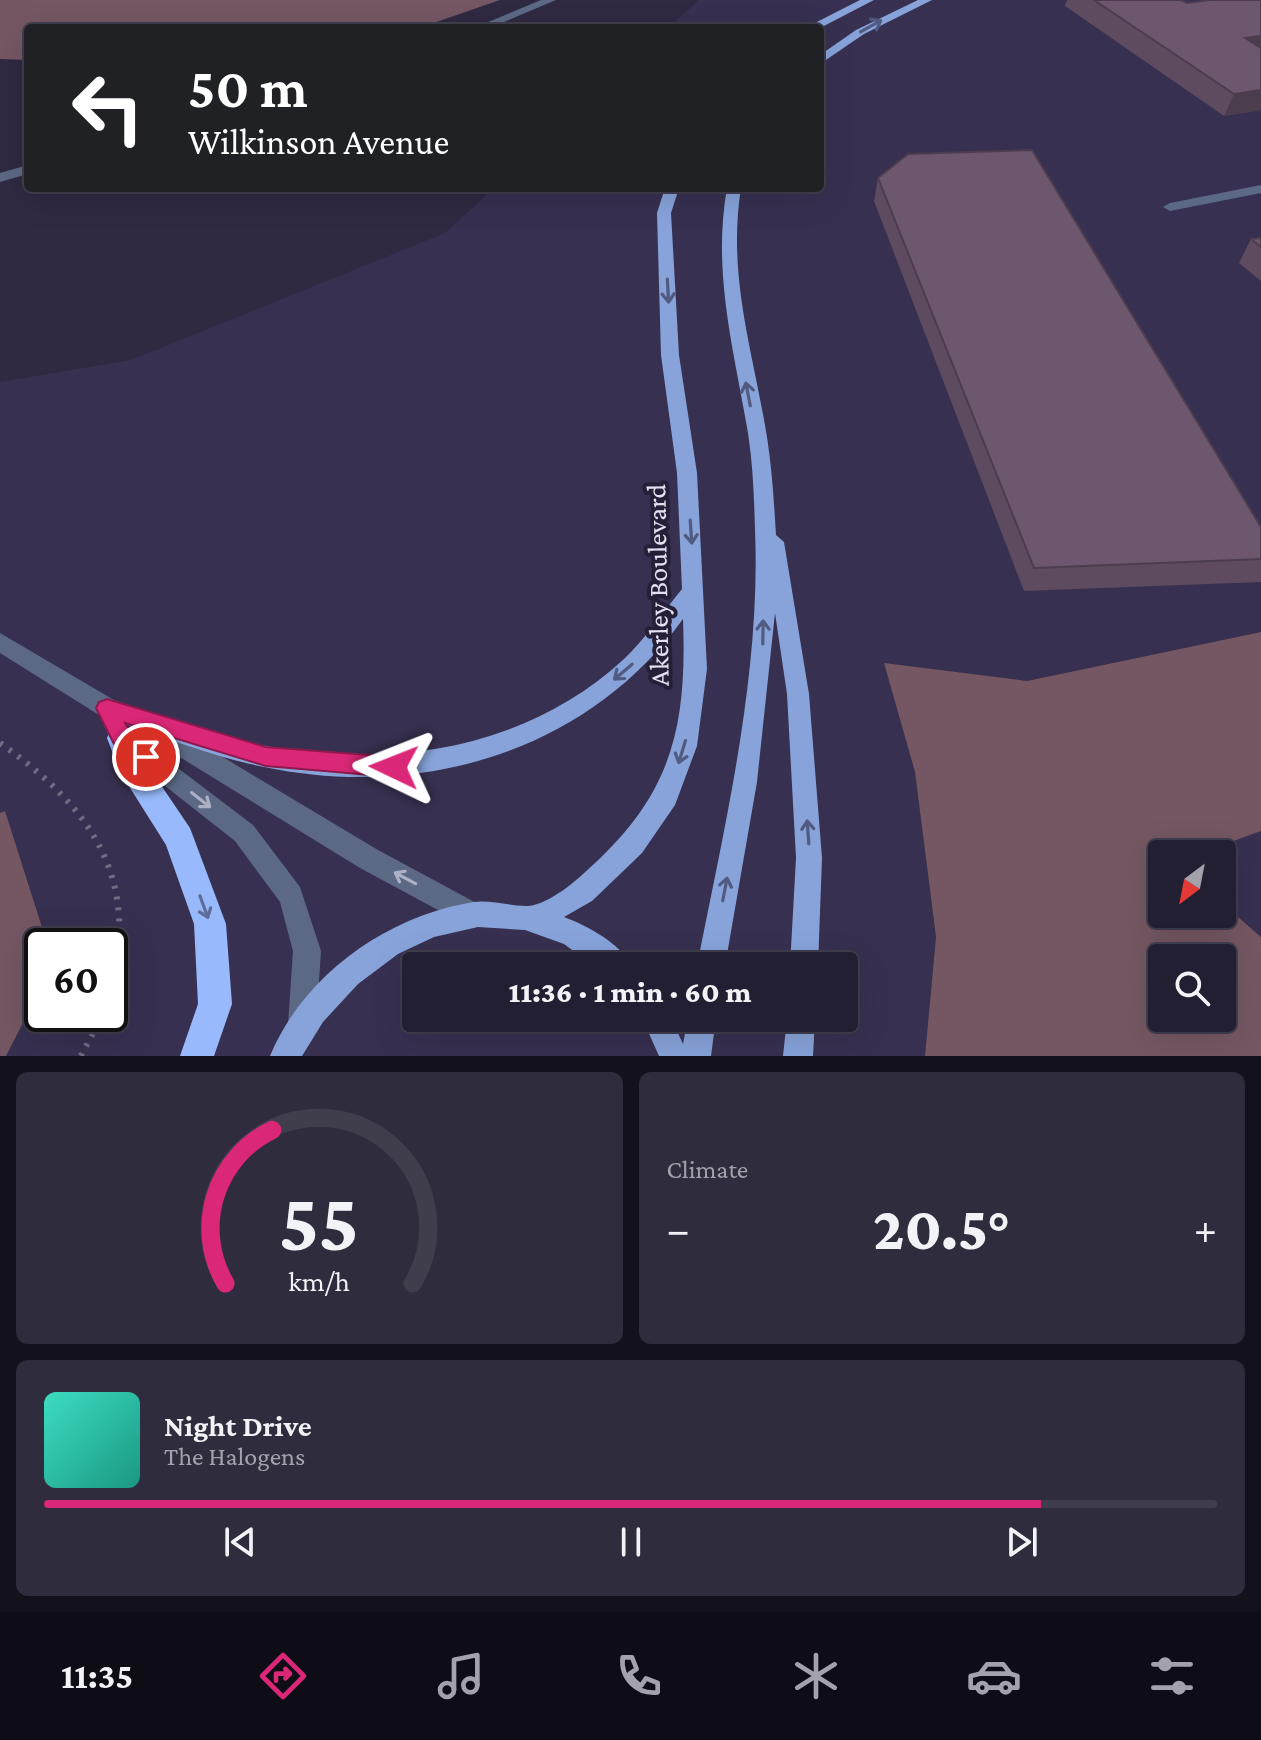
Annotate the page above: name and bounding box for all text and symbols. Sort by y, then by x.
one-way arrow [858,17,882,33]
icon: left [56,56,160,160]
text: 50 m [188,57,308,119]
text: Wilkinson Avenue [188,122,449,162]
one-way arrow [660,277,675,304]
one-way arrow [740,382,755,407]
street label: Akerley Boulevard [640,483,675,686]
one-way arrow [684,518,699,545]
one-way arrow [755,619,770,646]
one-way arrow [614,663,634,681]
pin [112,723,180,791]
position arrow [352,725,436,809]
icon: arrive [124,735,168,779]
one-way arrow [673,739,688,764]
one-way arrow [190,791,211,809]
one-way arrow [800,819,815,846]
north arrow [1148,840,1236,928]
map controls [1148,840,1236,1032]
one-way arrow [393,870,417,886]
one-way arrow [719,877,734,903]
one-way arrow [198,894,212,919]
speed limit sign: 60 [24,928,128,1032]
button: search [1148,944,1236,1032]
text: 11:36 · 1 min · 60 m [509,975,752,1008]
text: Climate [667,1155,748,1184]
text: 55 [279,1175,359,1268]
text: 20.5° [873,1195,1011,1262]
text: − [667,1205,690,1253]
text: + [1194,1205,1217,1253]
text: km/h [288,1265,350,1297]
text: Night Drive [164,1409,312,1442]
text: The Halogens [164,1442,305,1471]
icon: previous [218,1520,262,1564]
icon: pause [609,1520,653,1564]
icon: next [1000,1520,1044,1564]
icon: directions [255,1648,311,1704]
icon: music [433,1648,489,1704]
icon: phone [611,1648,667,1704]
icon: climate [788,1648,844,1704]
icon: car [966,1648,1022,1704]
icon: filters [1144,1648,1200,1704]
text: 11:35 [61,1656,133,1696]

